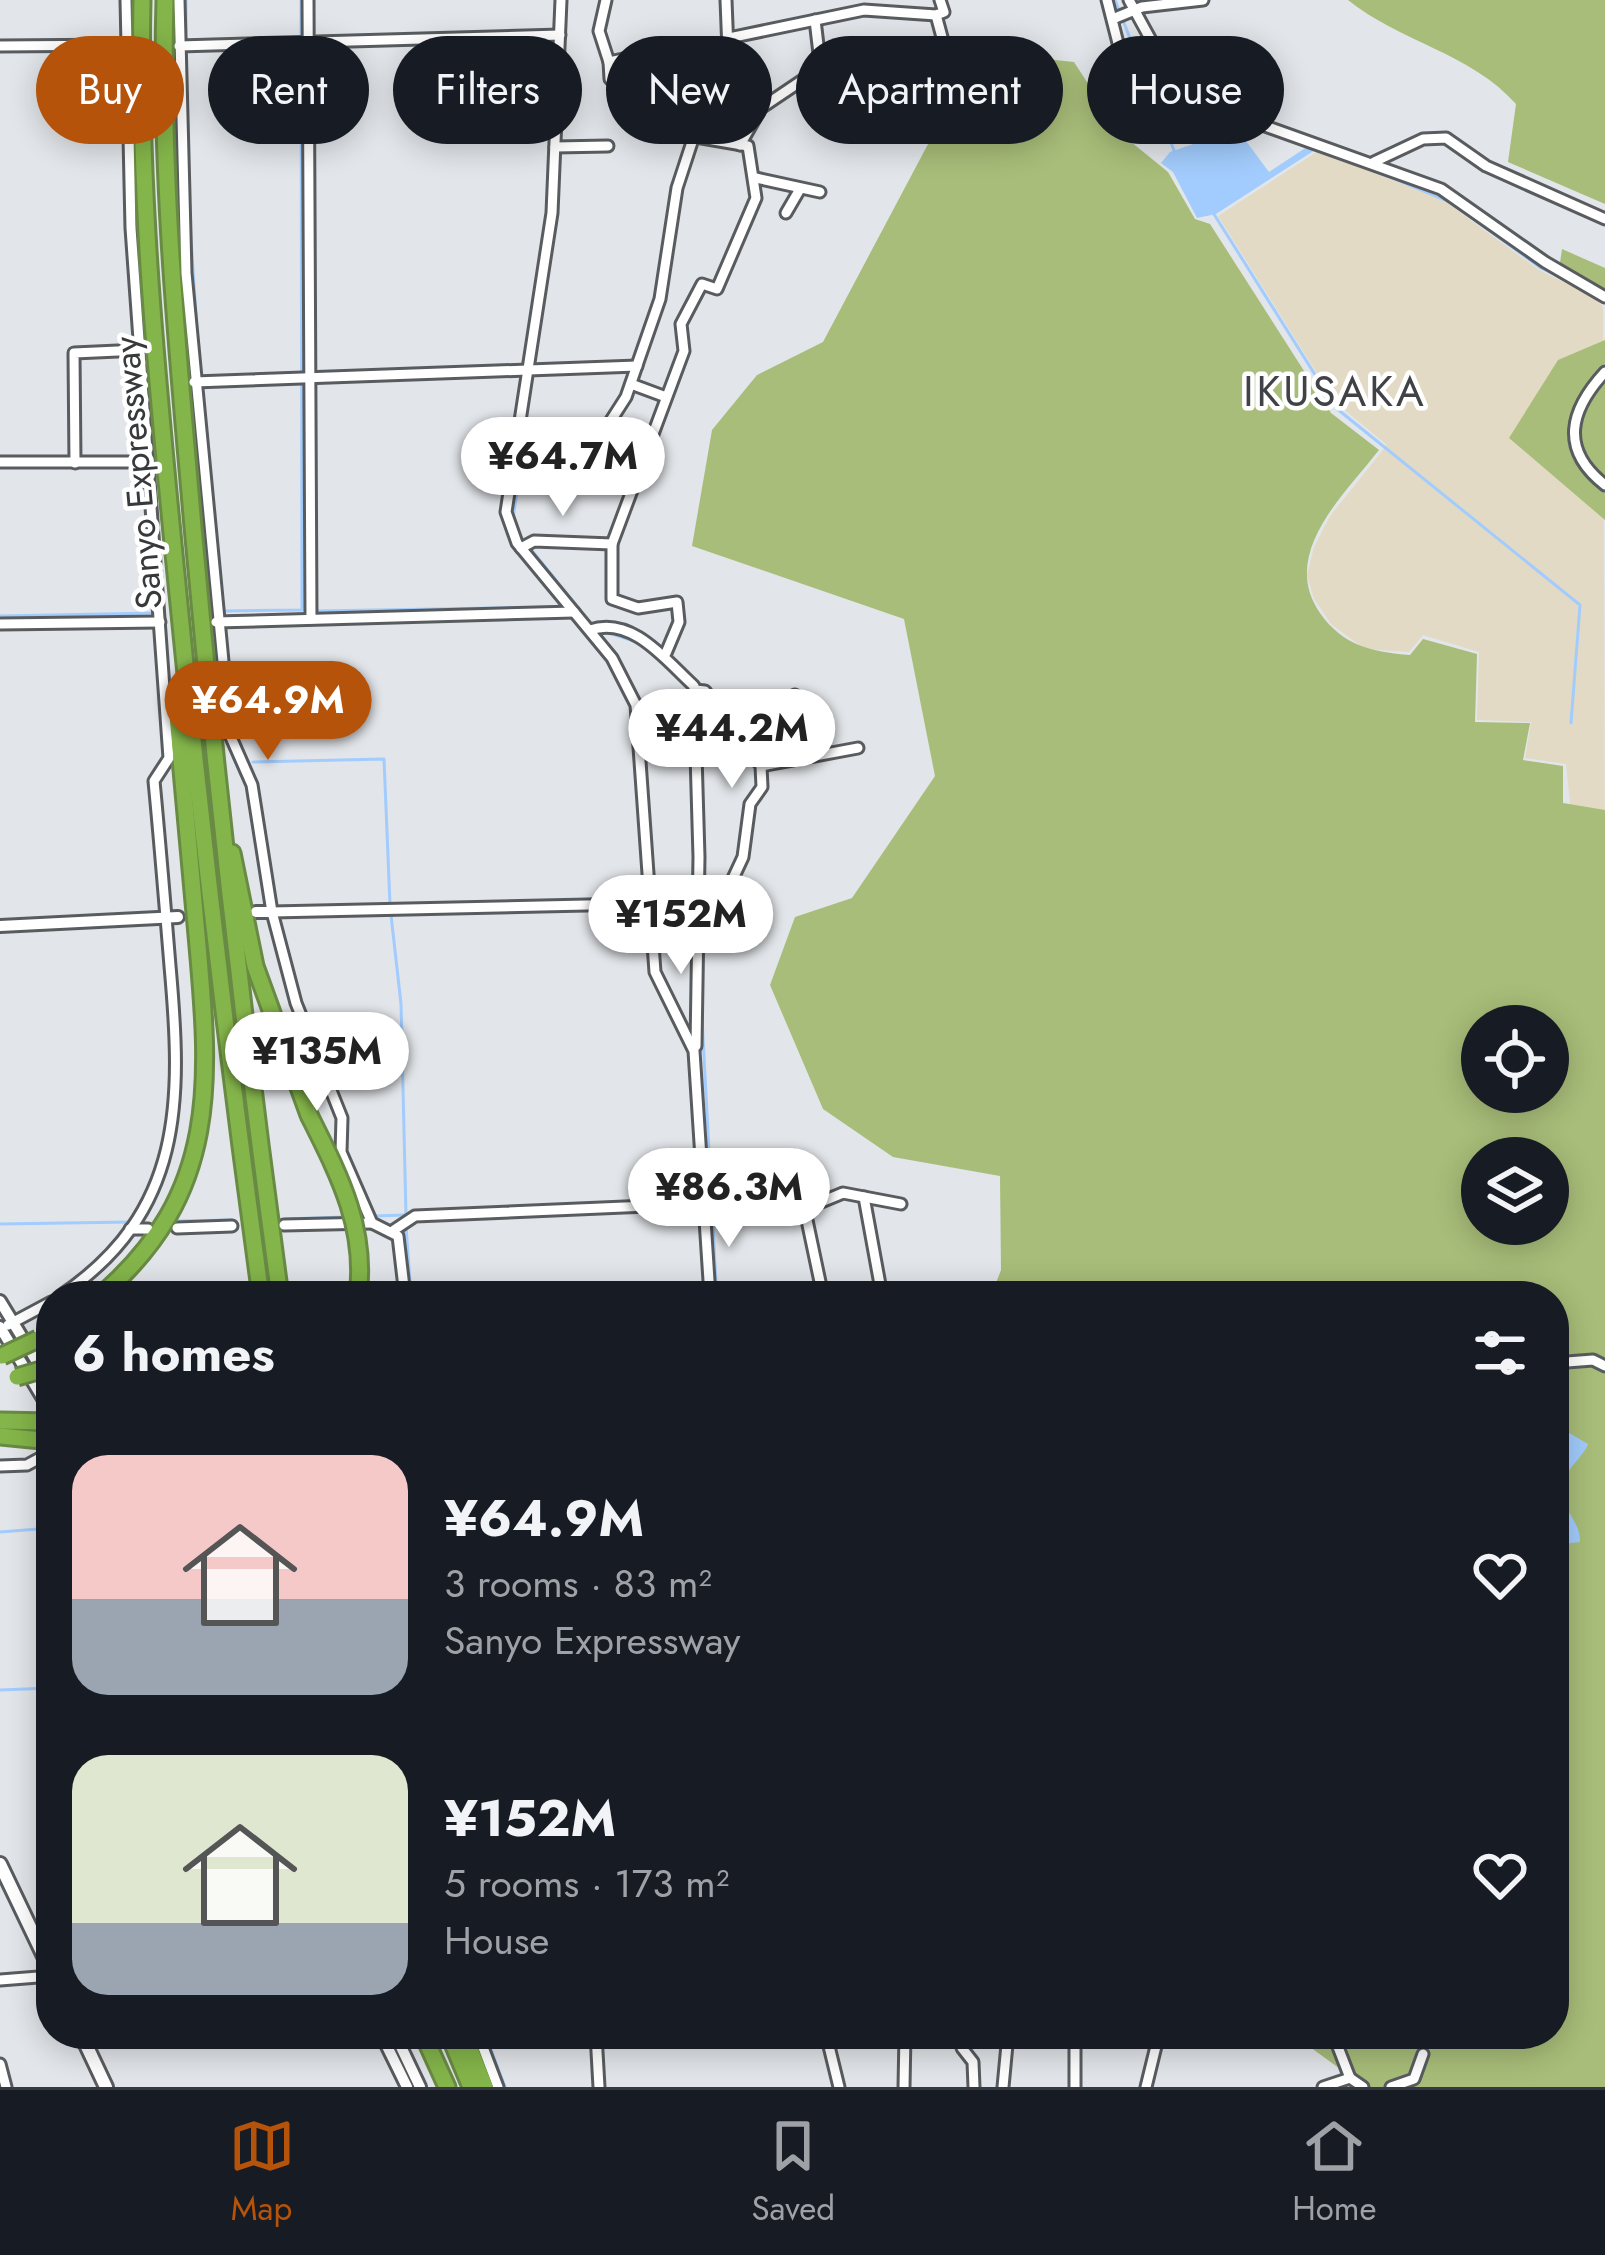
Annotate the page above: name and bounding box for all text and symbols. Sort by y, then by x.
chip: Buy [36,36,184,144]
chip: Rent [208,36,369,144]
chip: Filters [393,36,582,144]
chip: New [606,36,772,144]
chip: Apartment [796,36,1063,144]
chip: House [1087,36,1284,144]
street label: Sanyo Expressway [99,334,175,612]
district label: IKUSAKA [1243,361,1427,422]
pin: ¥64.7M [465,417,661,519]
text: ¥64.7M [488,427,638,484]
pin: ¥64.9M [170,661,366,763]
text: ¥64.9M [192,671,344,728]
pin: ¥44.2M [634,689,830,791]
text: ¥44.2M [655,699,809,756]
pin: ¥152M [597,875,765,977]
text: ¥152M [615,885,747,942]
map controls [1461,1005,1569,1245]
button: locate [1461,1005,1569,1113]
pin: ¥135M [233,1012,401,1114]
text: ¥135M [252,1022,382,1079]
button: layers [1461,1137,1569,1245]
pin: ¥86.3M [631,1148,827,1250]
text: ¥86.3M [655,1158,803,1215]
text: 6 homes [72,1316,275,1390]
icon: filters [1467,1320,1533,1386]
text: ¥64.9M [444,1481,644,1555]
icon: home [168,1503,312,1647]
icon: heart [1467,1542,1533,1608]
text: 3 rooms · 83 m² [444,1555,712,1612]
text: Sanyo Expressway [444,1612,740,1669]
text: ¥152M [444,1781,616,1855]
icon: home [168,1803,312,1947]
icon: heart [1467,1842,1533,1908]
text: 5 rooms · 173 m² [444,1855,729,1912]
text: House [444,1912,549,1969]
tab: Map [229,2113,295,2232]
tab: Saved [752,2113,835,2232]
tab: Home [1292,2113,1376,2232]

